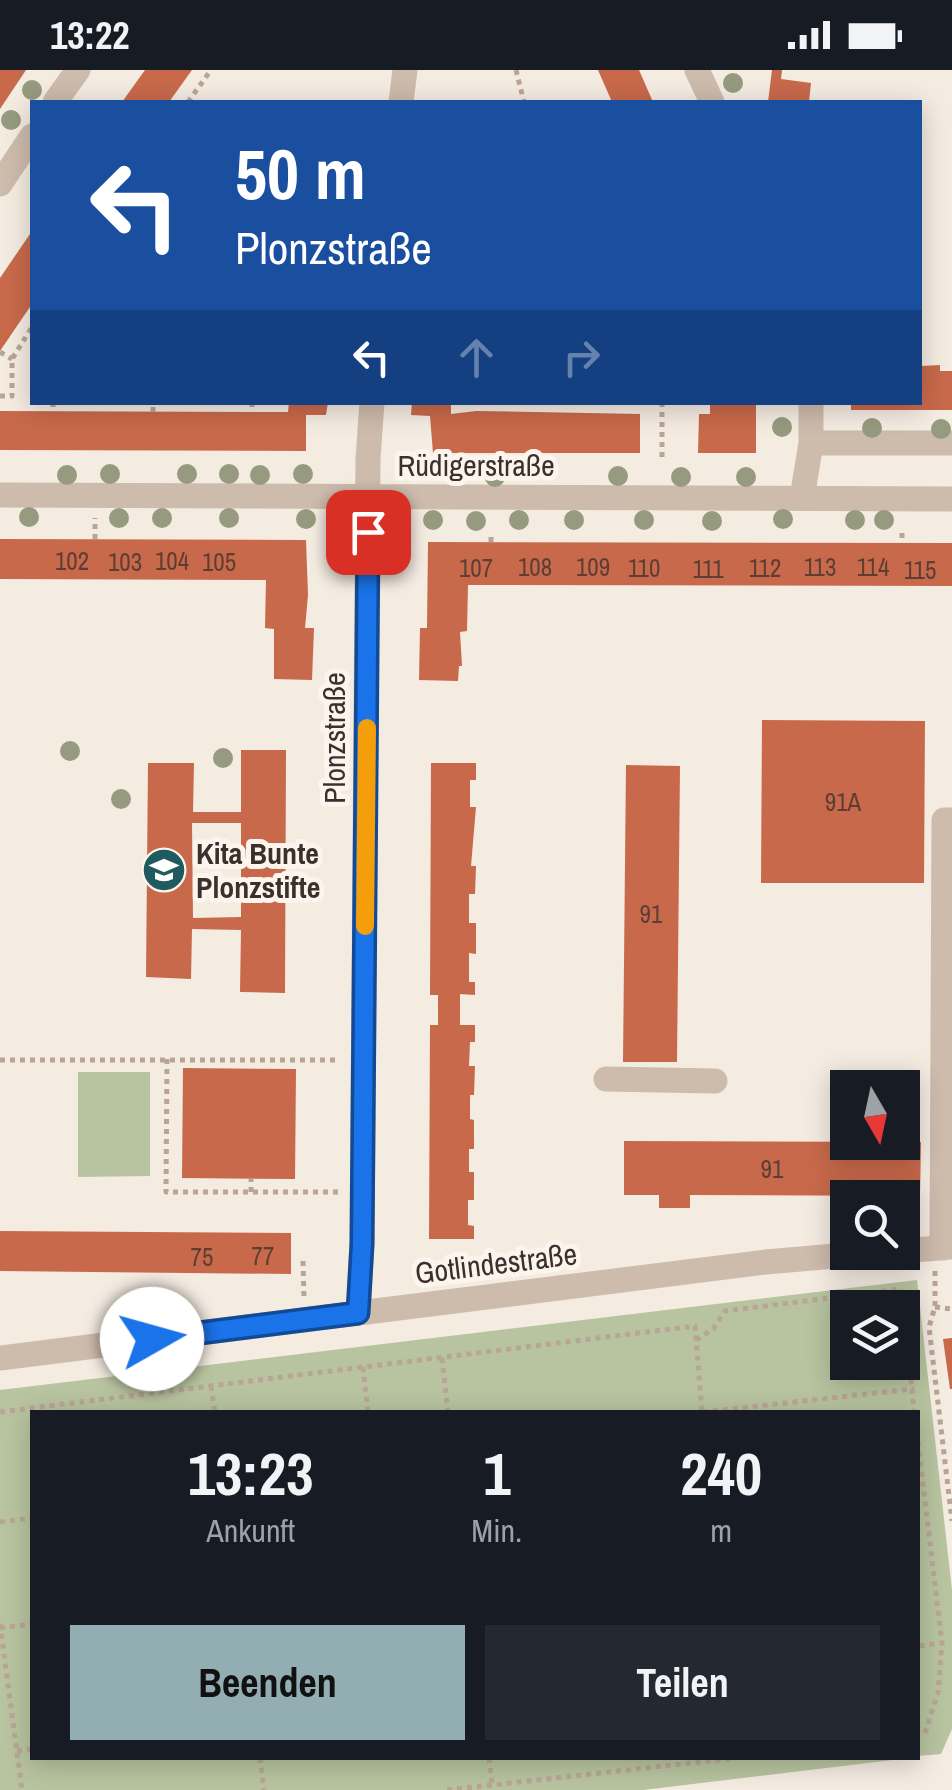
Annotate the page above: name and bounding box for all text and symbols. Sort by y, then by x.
text: 13:22 [50,10,130,61]
text: 50 m [235,127,366,221]
icon: left [70,140,200,270]
text: Plonzstraße [235,217,432,278]
icon: left [344,330,399,385]
icon: ahead [449,330,504,385]
icon: right [554,330,609,385]
street label: Rüdigerstraße [397,445,555,485]
pin [326,490,411,575]
icon: arrive [341,505,396,560]
house number: 102 [55,544,89,578]
house number: 104 [155,544,189,578]
house number: 103 [108,545,142,579]
house number: 105 [202,545,236,579]
house number: 108 [518,550,552,584]
house number: 109 [576,550,610,584]
house number: 113 [804,550,836,584]
house number: 114 [857,550,889,584]
house number: 107 [459,551,493,585]
house number: 110 [628,551,660,585]
house number: 112 [749,551,781,585]
house number: 111 [692,552,724,586]
house number: 115 [904,553,936,587]
street label: Plonzstraße [314,672,354,804]
house number: 91A [825,785,862,819]
place label: Kita Bunte Plonzstifte [196,833,320,907]
school or university icon: Kita Bunte Plonzstifte [141,847,187,893]
house number: 91 [640,897,663,931]
north arrow [830,1070,920,1160]
map controls [830,1070,920,1380]
house number: 91 [761,1152,784,1186]
button: search [830,1180,920,1270]
street label: Gotlindestraße [413,1233,579,1293]
house number: 77 [252,1239,274,1273]
house number: 75 [191,1240,213,1274]
position arrow [100,1287,204,1391]
button: layers [830,1290,920,1380]
text: 13:23 [188,1433,314,1514]
text: 1 [483,1433,511,1514]
text: 240 [680,1433,762,1514]
text: Ankunft [206,1509,295,1552]
text: Min. [471,1509,522,1552]
text: m [710,1509,732,1552]
button: Beenden [70,1625,465,1740]
button: Teilen [485,1625,880,1740]

